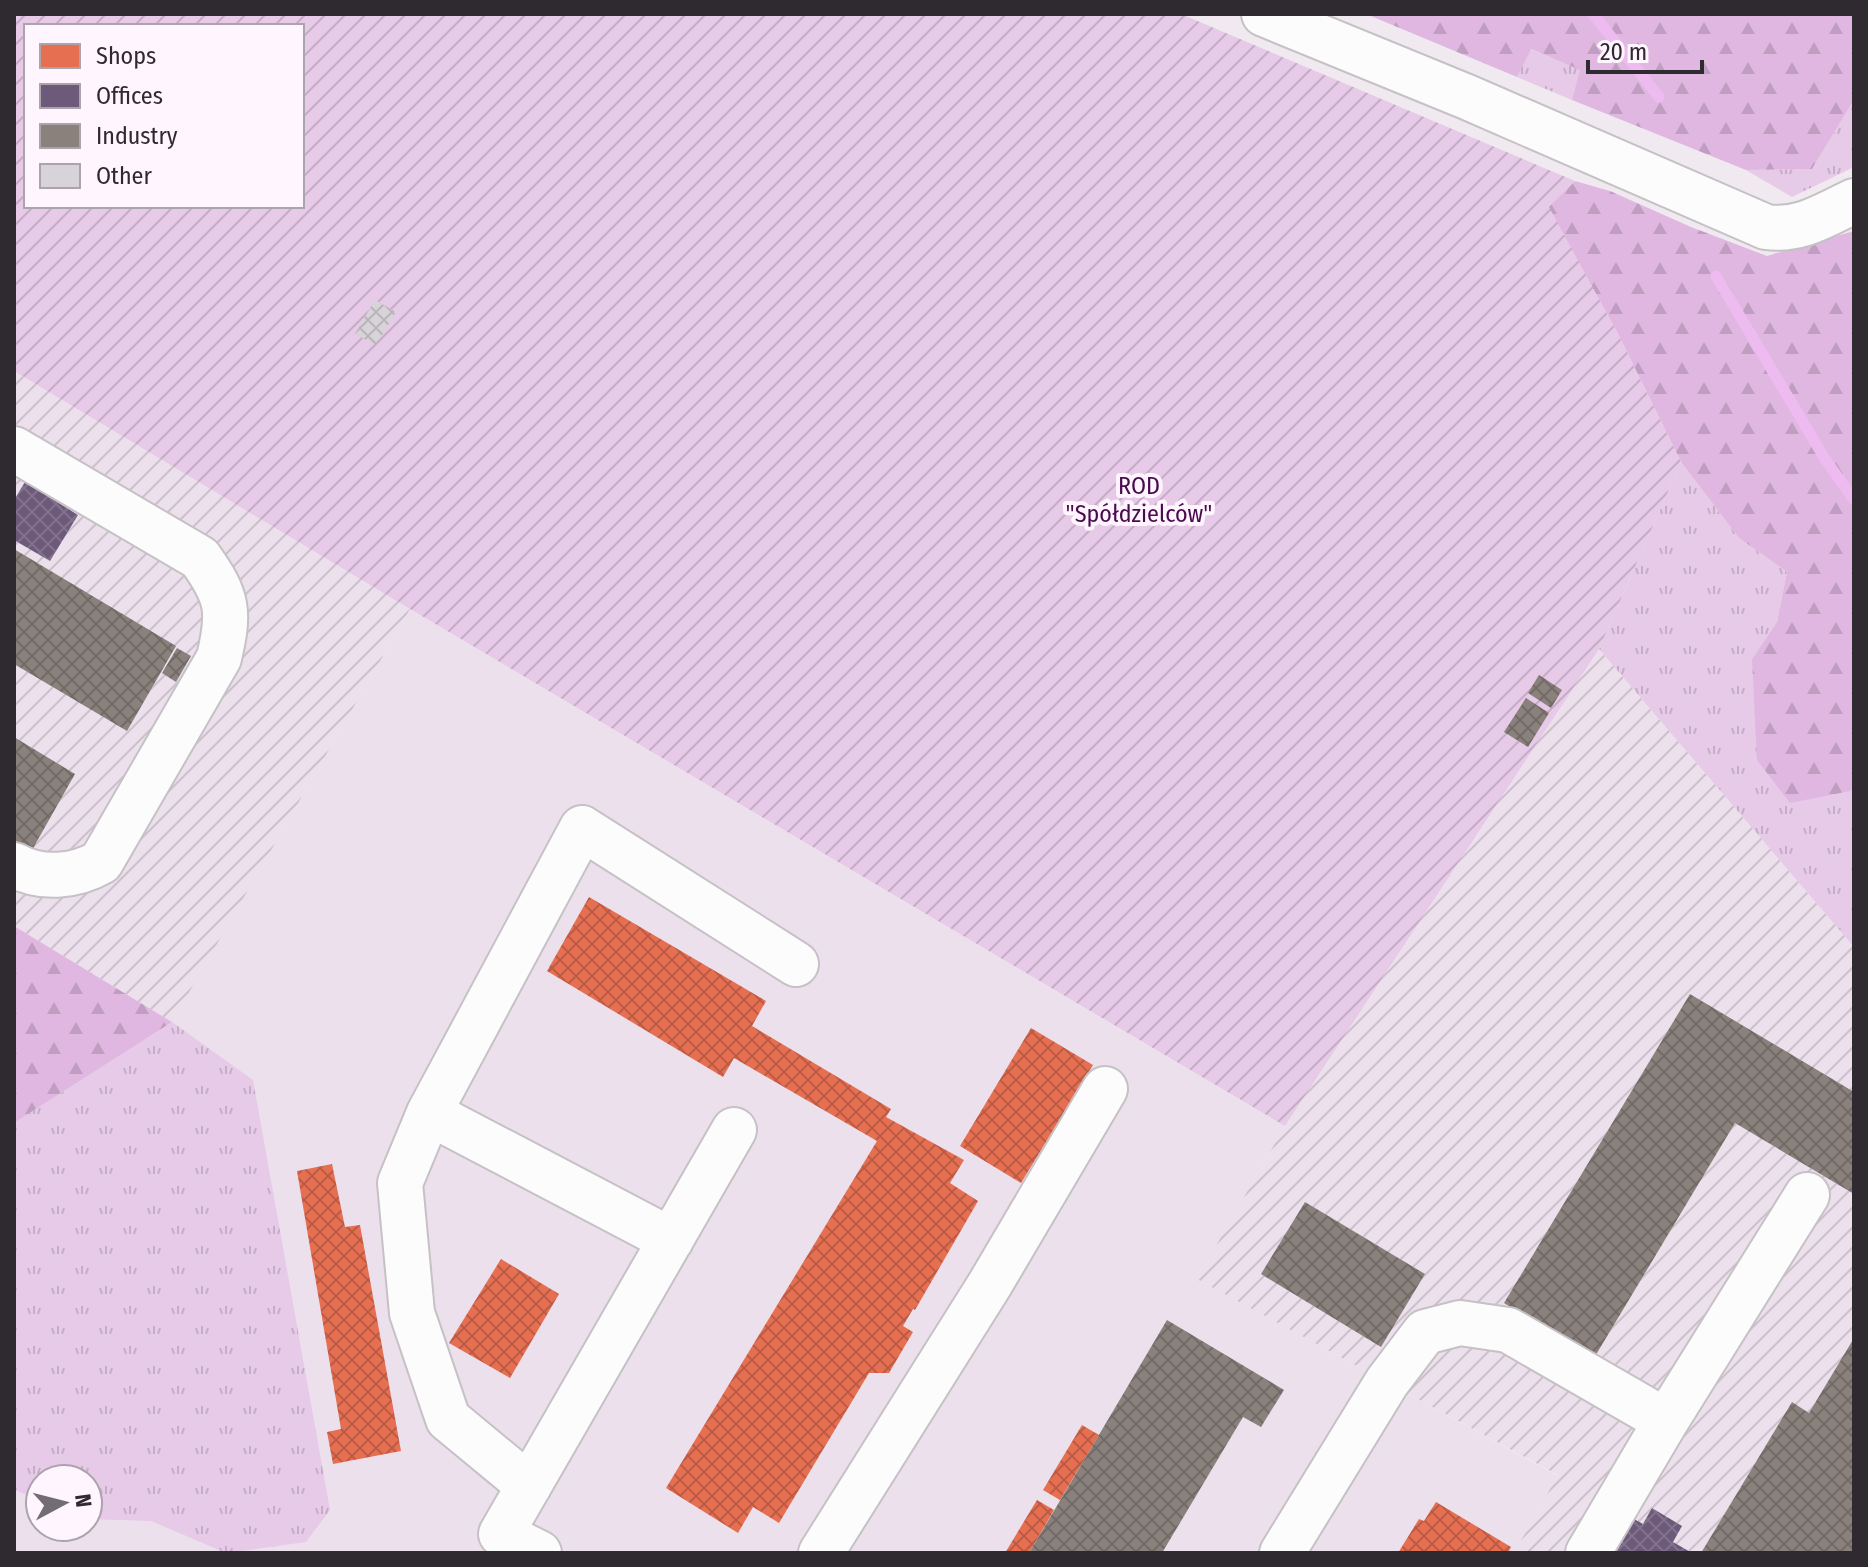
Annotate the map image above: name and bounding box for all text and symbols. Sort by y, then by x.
legend [24,24,304,208]
scale bar [1588,24,1702,74]
text: 20 m [1600,38,1647,66]
text: Shops [96,42,156,70]
text: Offices [96,82,163,110]
text: Industry [96,122,178,150]
text: Other [96,162,152,190]
park label: ROD "Spółdzielców" [1066,472,1212,528]
north arrow [24,1463,104,1543]
text: N [69,1492,98,1509]

